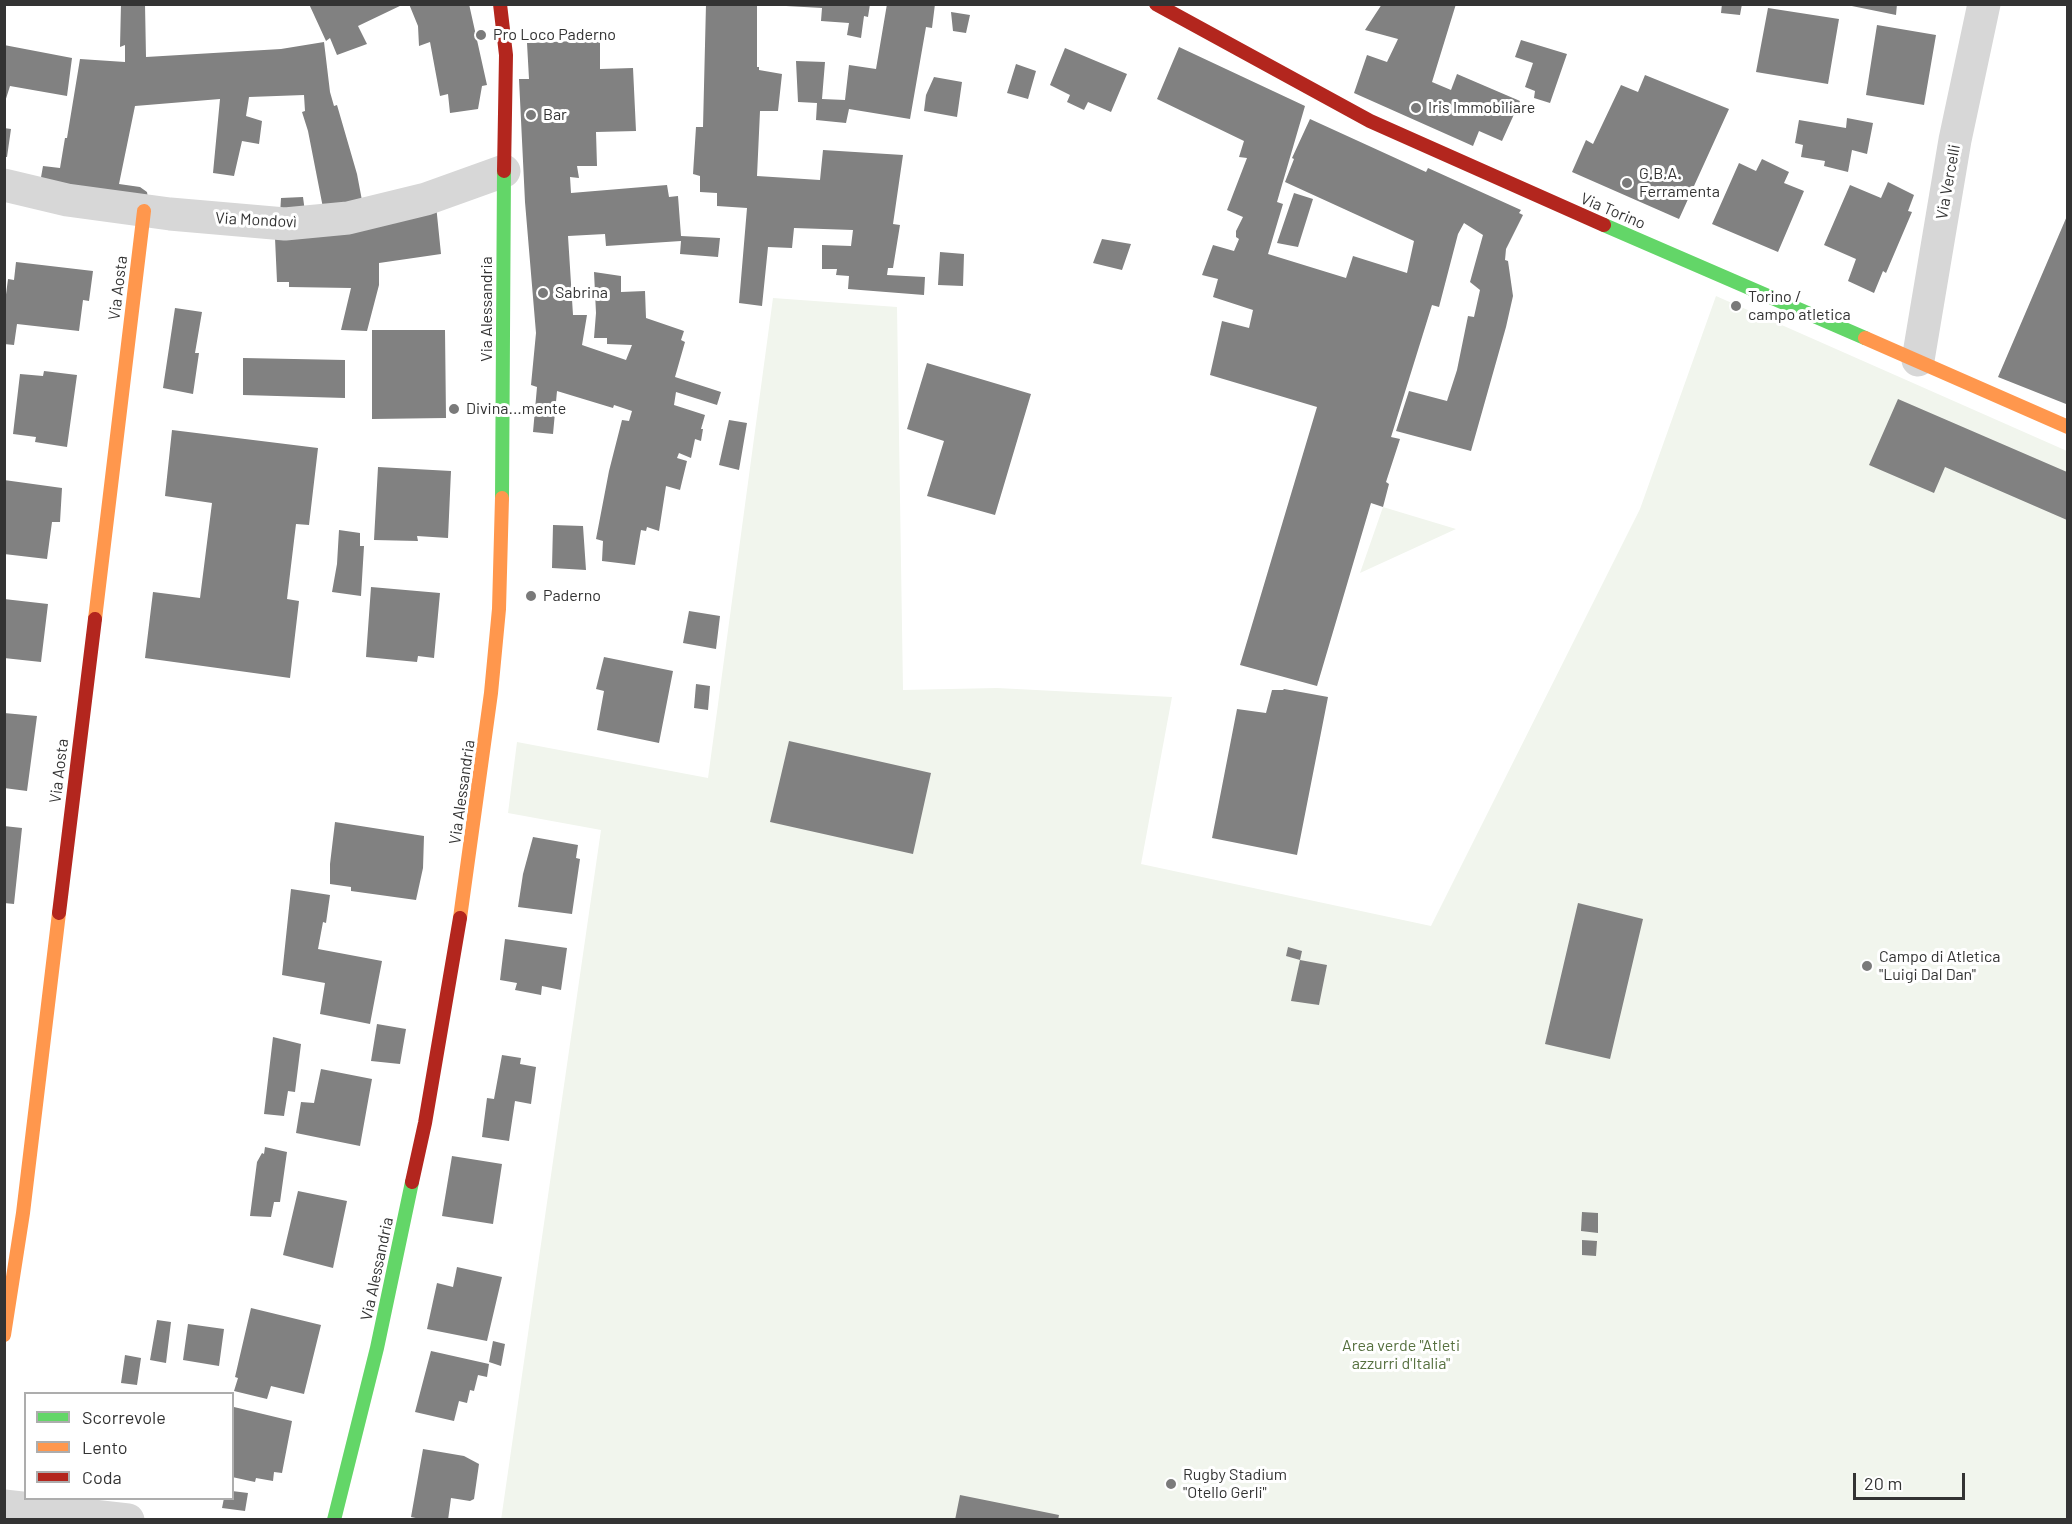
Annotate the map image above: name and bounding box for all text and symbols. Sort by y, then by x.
place label: Pro Loco Paderno [493,25,616,45]
marker: Pro Loco Paderno [474,28,488,42]
place label: Iris Immobiliare [1428,98,1535,118]
marker: Iris Immobiliare [1409,101,1423,115]
place label: Bar [543,105,567,125]
marker: Bar [524,108,538,122]
street label: Via Vercelli [1932,143,1964,221]
place label: G.B.A. Ferramenta [1639,164,1720,202]
marker: G.B.A. Ferramenta [1620,176,1634,190]
street label: Via Torino [1578,189,1648,233]
street label: Via Mondovì [215,208,297,232]
street label: Via Aosta [105,255,131,321]
street label: Via Alessandria [477,256,497,362]
place label: Sabrina [555,283,608,303]
marker: Sabrina [536,286,550,300]
place label: Torino / campo atletica [1748,287,1851,325]
marker: Torino / campo atletica [1729,299,1743,313]
place label: Divina...mente [466,399,566,419]
marker: Divina...mente [447,402,461,416]
place label: Paderno [543,586,601,606]
marker: Paderno [524,589,538,603]
street label: Via Aosta [46,738,72,804]
street label: Via Alessandria [445,739,479,845]
place label: Campo di Atletica "Luigi Dal Dan" [1879,947,2001,985]
marker: Campo di Atletica "Luigi Dal Dan" [1860,959,1874,973]
street label: Via Alessandria [357,1215,397,1323]
park label: Area verde "Atleti azzurri d'Italia" [1342,1336,1460,1374]
legend [24,1392,234,1500]
text: Scorrevole [82,1406,166,1428]
text: Lento [82,1436,128,1458]
scale bar [1856,1461,1968,1499]
place label: Rugby Stadium "Otello Gerli" [1183,1465,1287,1503]
text: Coda [82,1466,122,1488]
text: 20 m [1864,1472,1902,1494]
marker: Rugby Stadium "Otello Gerli" [1164,1477,1178,1491]

